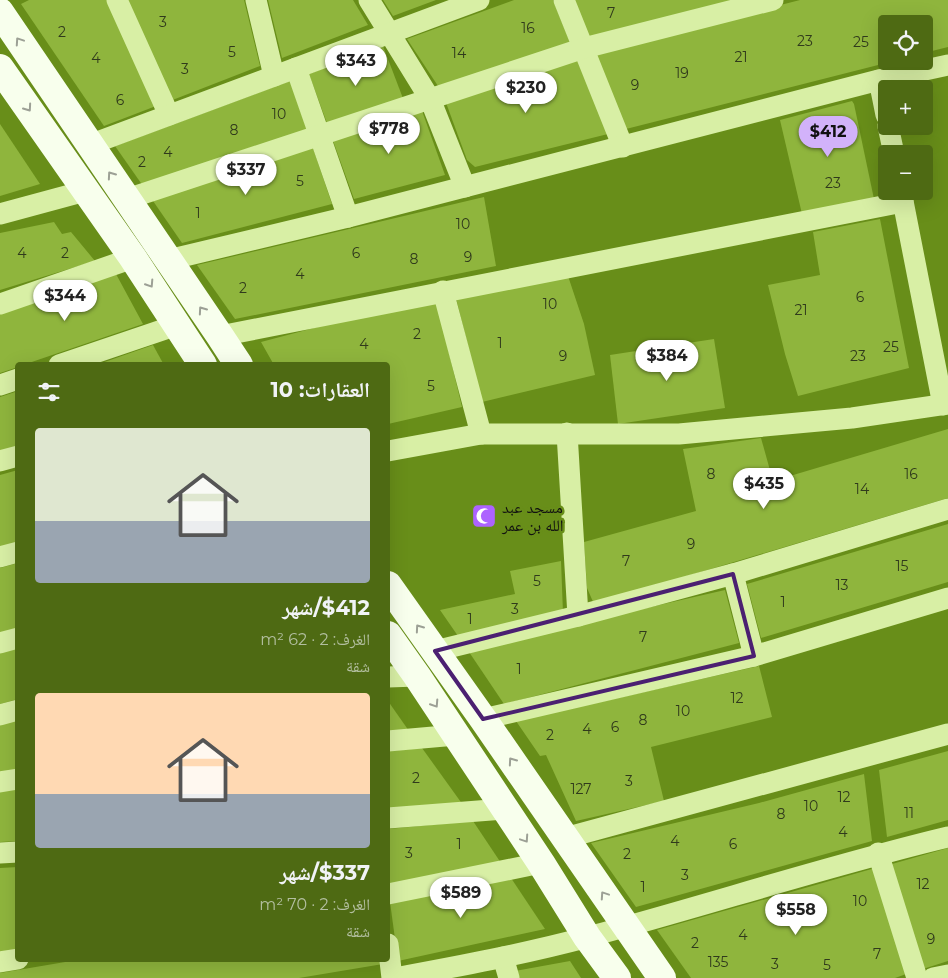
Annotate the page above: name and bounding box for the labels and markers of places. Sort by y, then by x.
pin: $343 [326,44,386,87]
pin: $230 [496,72,556,114]
pin: $778 [359,112,419,155]
pin: $412 [798,116,858,158]
pin: $337 [216,154,276,196]
pin: $344 [35,280,95,322]
pin: $384 [637,340,697,382]
pin: $435 [734,468,794,510]
place label: مسجد عبد الله بن عمر [501,498,564,536]
mosque icon: مسجد عبد الله بن عمر [471,503,497,529]
pin: $589 [431,876,491,919]
pin: $558 [766,894,826,936]

